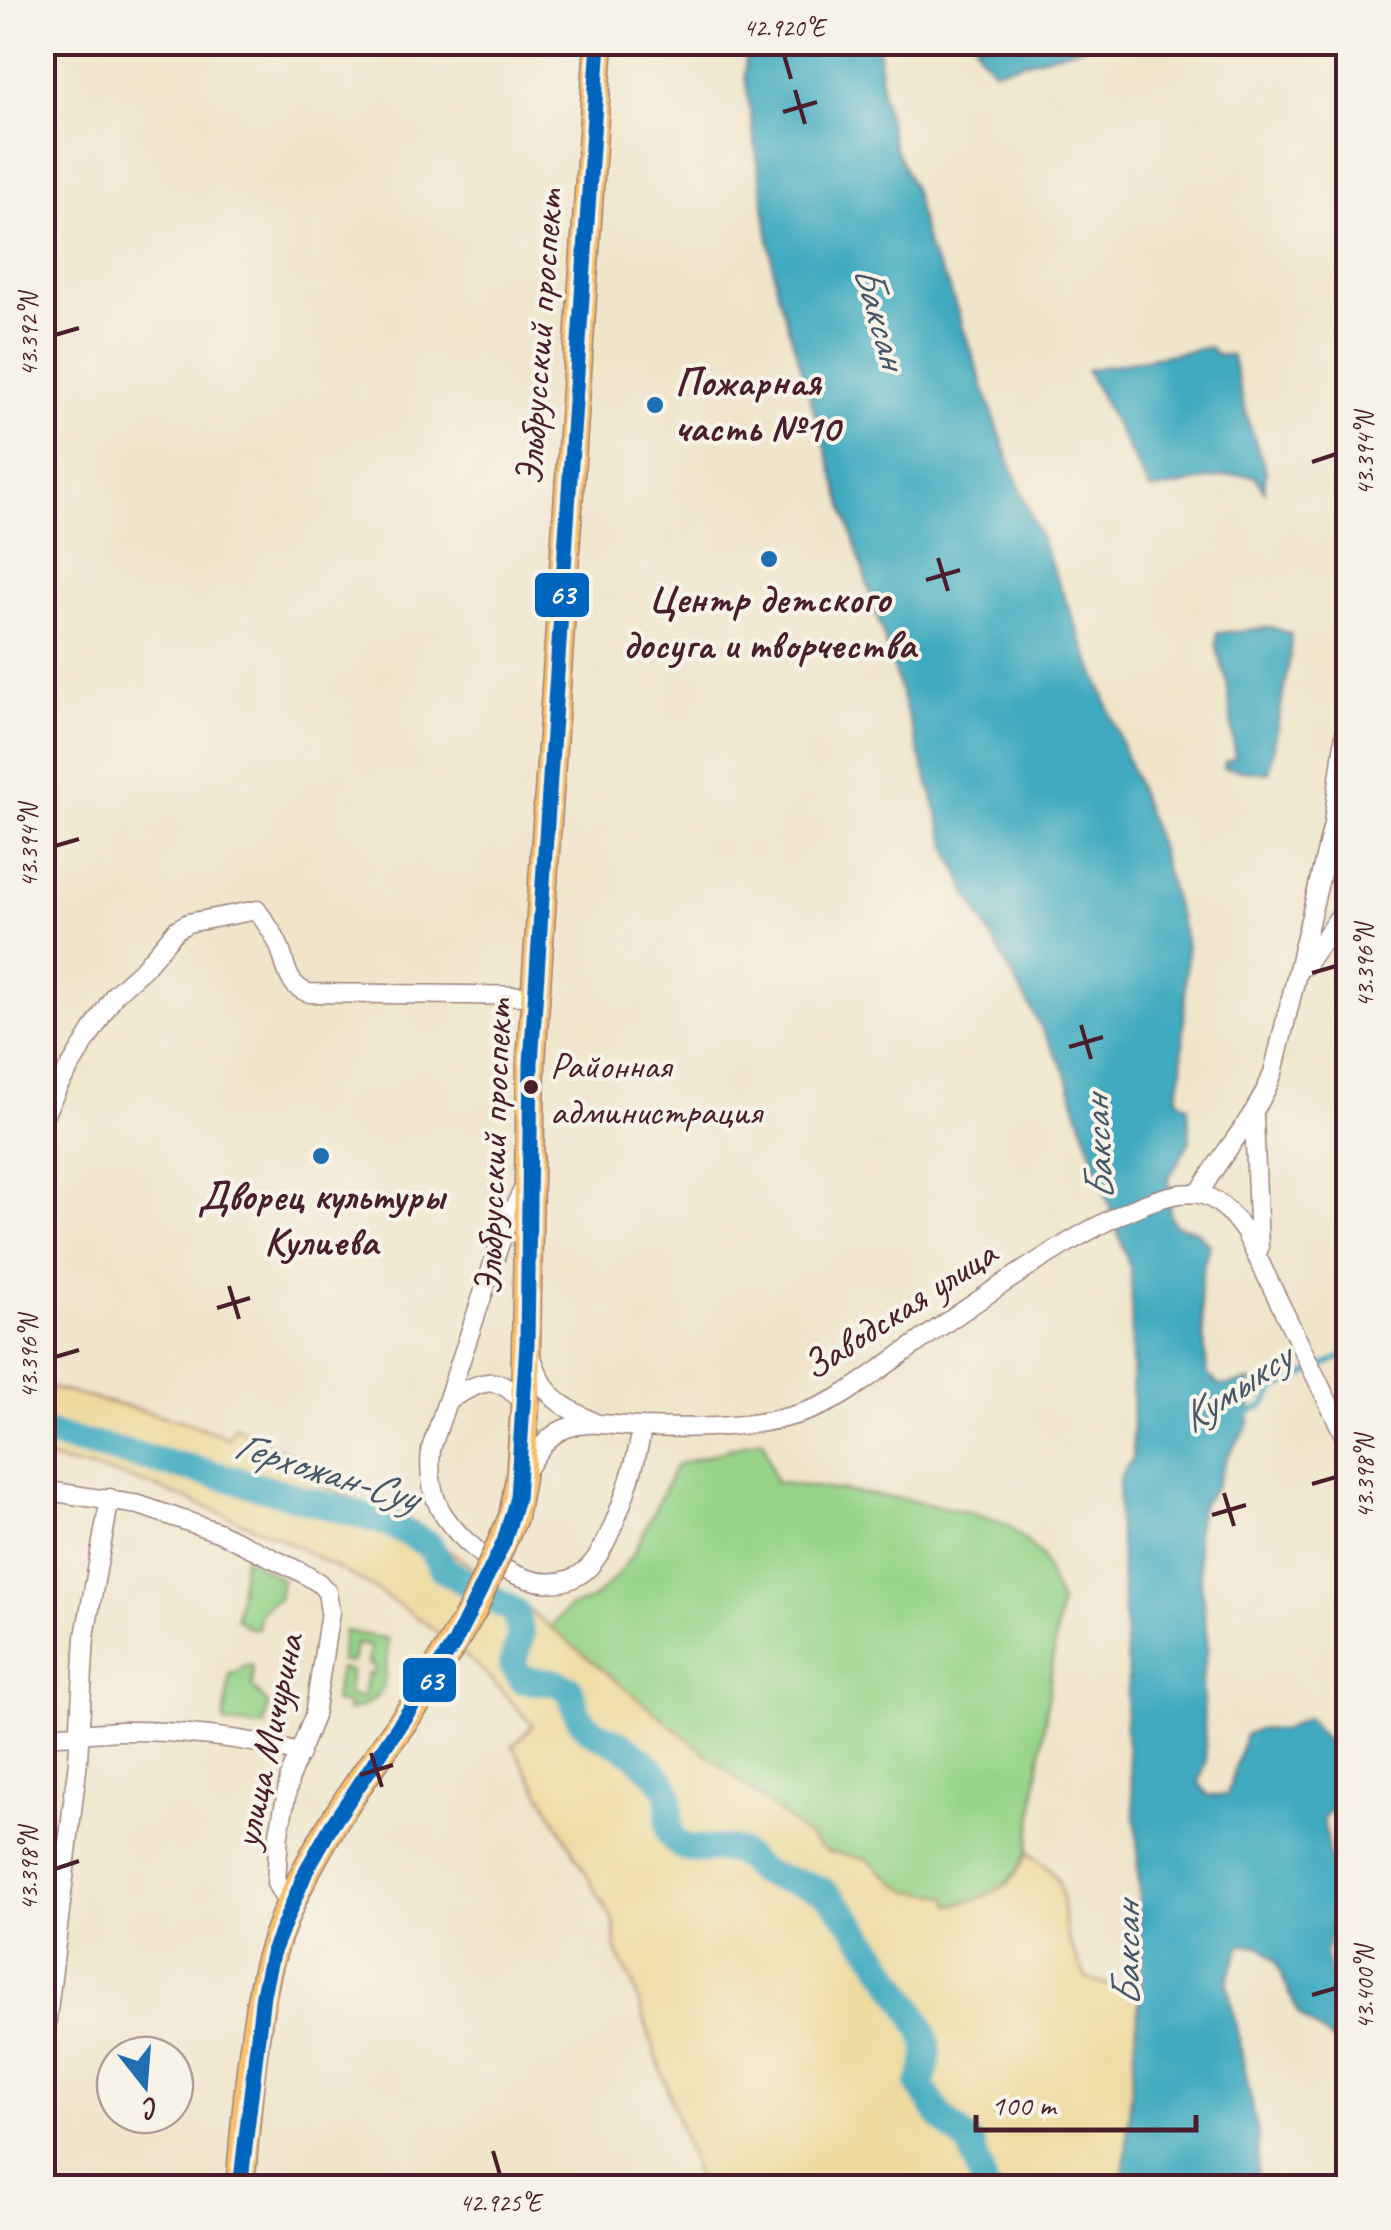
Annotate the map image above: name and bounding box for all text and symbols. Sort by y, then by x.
text: 42.920°E [743,12,828,44]
street label: Эльбрусский проспект [504,186,574,487]
water label: Баксан [840,259,922,380]
text: 43.392°N [13,289,45,377]
place label: Пожарная часть №10 [675,357,843,453]
marker: Пожарная часть №10 [644,394,666,416]
text: 43.394°N [1349,408,1381,496]
marker: Центр детского досуга и творчества [758,548,780,570]
line badge: 63 [533,571,591,619]
place label: Центр детского досуга и творчества [623,574,919,670]
text: 63 [549,577,577,612]
text: 43.394°N [13,800,45,888]
text: 43.396°N [1349,920,1381,1008]
street label: Эльбрусский проспект [463,996,523,1296]
place label: Районная администрация [550,1042,765,1135]
marker: Районная администрация [521,1077,541,1097]
water label: Баксан [1068,1089,1127,1202]
marker: Дворец культуры Кулиева [310,1145,332,1167]
place label: Дворец культуры Кулиева [198,1171,447,1267]
street label: Заводская улица [792,1227,1008,1391]
text: 43.396°N [13,1311,45,1399]
water label: Кумыксу [1169,1328,1306,1444]
water label: Герхожан-Суу [228,1418,430,1526]
text: 43.398°N [1349,1431,1381,1519]
street label: улица Мичурина [221,1627,316,1855]
line badge: 63 [401,1656,458,1704]
text: 63 [417,1663,445,1698]
text: 43.398°N [13,1823,45,1911]
water label: Баксан [1100,1896,1153,2007]
text: 43.400°N [1349,1942,1381,2030]
north arrow [95,2035,195,2135]
scale bar [976,2070,1196,2132]
text: 100 m [991,2086,1058,2124]
text: С [137,2090,164,2128]
text: 42.925°E [459,2187,544,2219]

